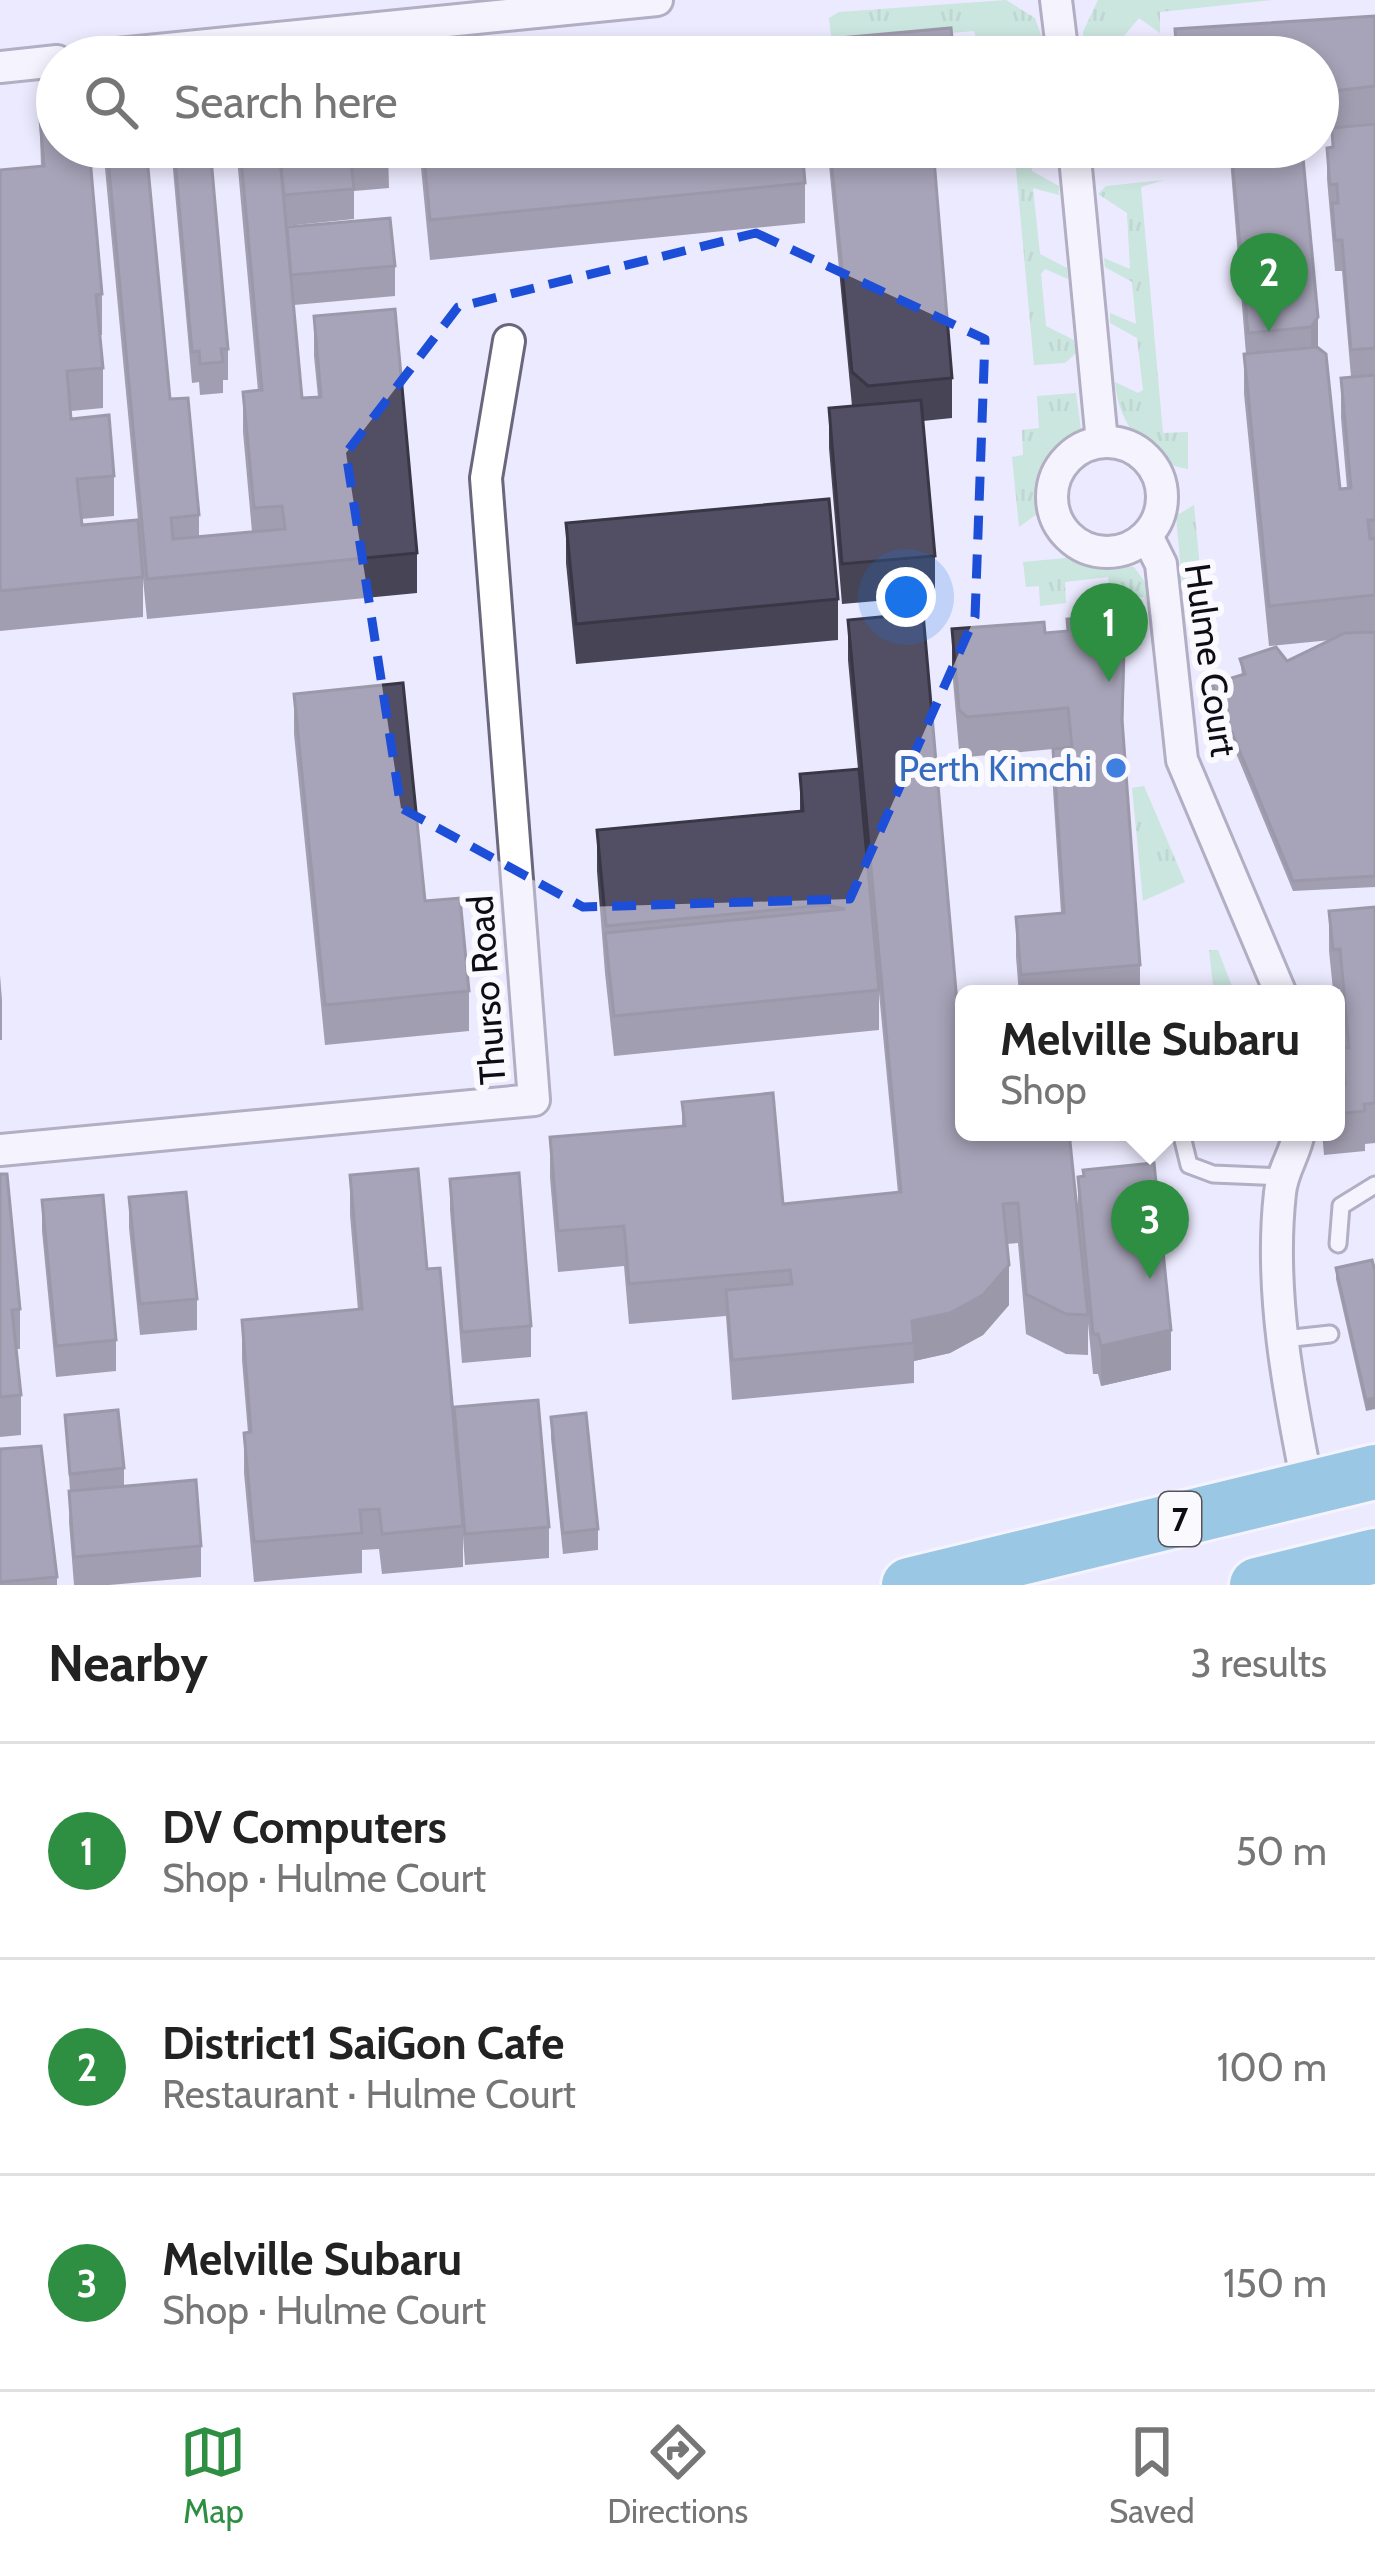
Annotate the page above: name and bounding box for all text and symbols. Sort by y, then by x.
search box [36,36,1339,168]
icon: search [78,69,144,135]
text: Search here [174,75,398,129]
pin: 2 [1230,233,1308,332]
street label: Hulme Court [1176,561,1246,759]
your location [876,567,936,627]
pin: 1 [1070,583,1148,682]
place label: Perth Kimchi [898,746,1092,790]
marker: Perth Kimchi [1103,755,1129,781]
street label: Thurso Road [457,894,515,1086]
popup [955,985,1345,1141]
text: Melville Subaru [1000,1012,1300,1066]
text: Shop [1000,1066,1087,1114]
pin: 3 [1111,1180,1189,1279]
road number: 7 [1159,1492,1201,1546]
text: Nearby [48,1632,208,1694]
text: 3 results [1190,1639,1327,1687]
text: DV Computers [162,1800,447,1854]
text: 1 [80,1827,94,1875]
text: 50 m [1236,1827,1327,1875]
text: Shop · Hulme Court [162,1854,486,1902]
text: District1 SaiGon Cafe [162,2016,565,2070]
text: 2 [77,2043,97,2091]
text: 100 m [1217,2043,1327,2091]
text: Restaurant · Hulme Court [162,2070,576,2118]
text: Melville Subaru [162,2232,462,2286]
text: 3 [76,2259,98,2307]
text: 150 m [1223,2259,1327,2307]
text: Shop · Hulme Court [162,2286,486,2334]
tab: Map [180,2419,246,2531]
tab: Directions [607,2419,748,2531]
tab: Saved [1109,2419,1195,2531]

